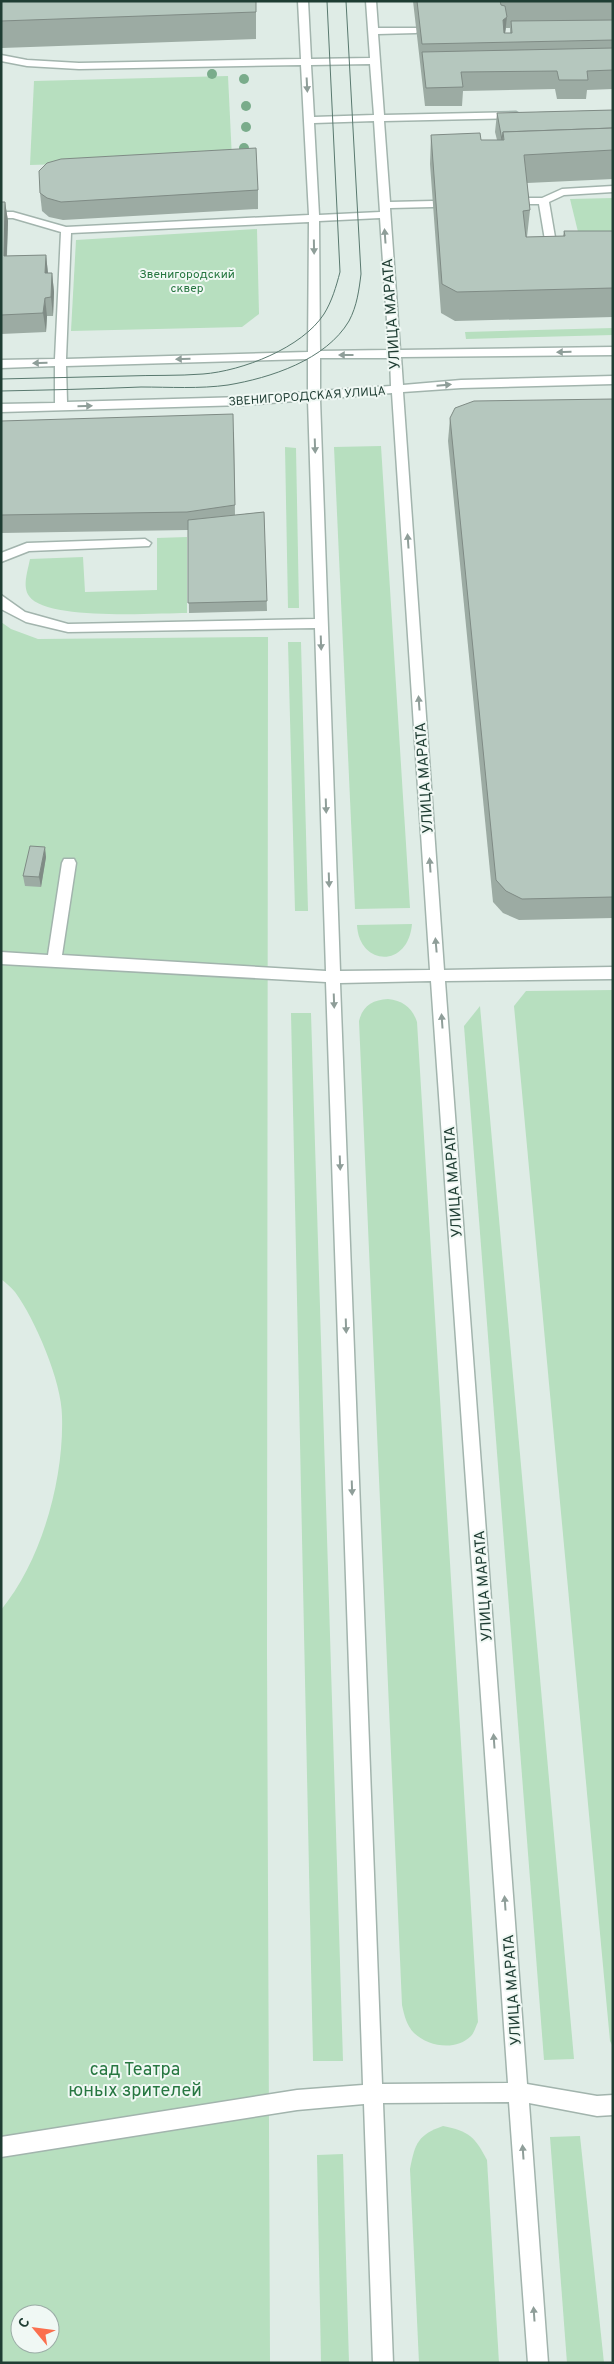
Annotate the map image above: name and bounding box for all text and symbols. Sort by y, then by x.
one-way arrow [303,77,311,93]
one-way arrow [381,228,389,244]
one-way arrow [310,239,318,255]
street label: УЛИЦА МАРАТА [379,258,406,370]
park label: Звенигородский сквер [139,267,235,297]
one-way arrow [556,348,572,356]
one-way arrow [337,351,353,359]
one-way arrow [175,355,191,363]
one-way arrow [32,359,48,367]
one-way arrow [437,381,453,389]
street label: ЗВЕНИГОРОДСКАЯ УЛИЦА [228,384,386,410]
one-way arrow [77,402,93,410]
one-way arrow [311,438,319,454]
one-way arrow [403,533,411,549]
one-way arrow [318,636,326,652]
one-way arrow [414,695,422,711]
street label: УЛИЦА МАРАТА [412,722,439,834]
one-way arrow [323,798,331,814]
one-way arrow [425,857,433,873]
one-way arrow [325,872,333,888]
one-way arrow [431,937,439,953]
one-way arrow [330,993,338,1009]
one-way arrow [437,1012,445,1028]
street label: УЛИЦА МАРАТА [441,1126,468,1238]
one-way arrow [336,1155,344,1171]
one-way arrow [342,1318,350,1334]
one-way arrow [348,1480,356,1496]
street label: УЛИЦА МАРАТА [471,1530,498,1642]
one-way arrow [489,1732,497,1748]
one-way arrow [501,1894,509,1910]
street label: УЛИЦА МАРАТА [500,1934,527,2046]
park label: сад Театра юных зрителей [68,2059,202,2103]
one-way arrow [519,2144,527,2160]
north arrow [10,2304,60,2354]
one-way arrow [530,2306,538,2322]
text: С [15,2315,35,2331]

